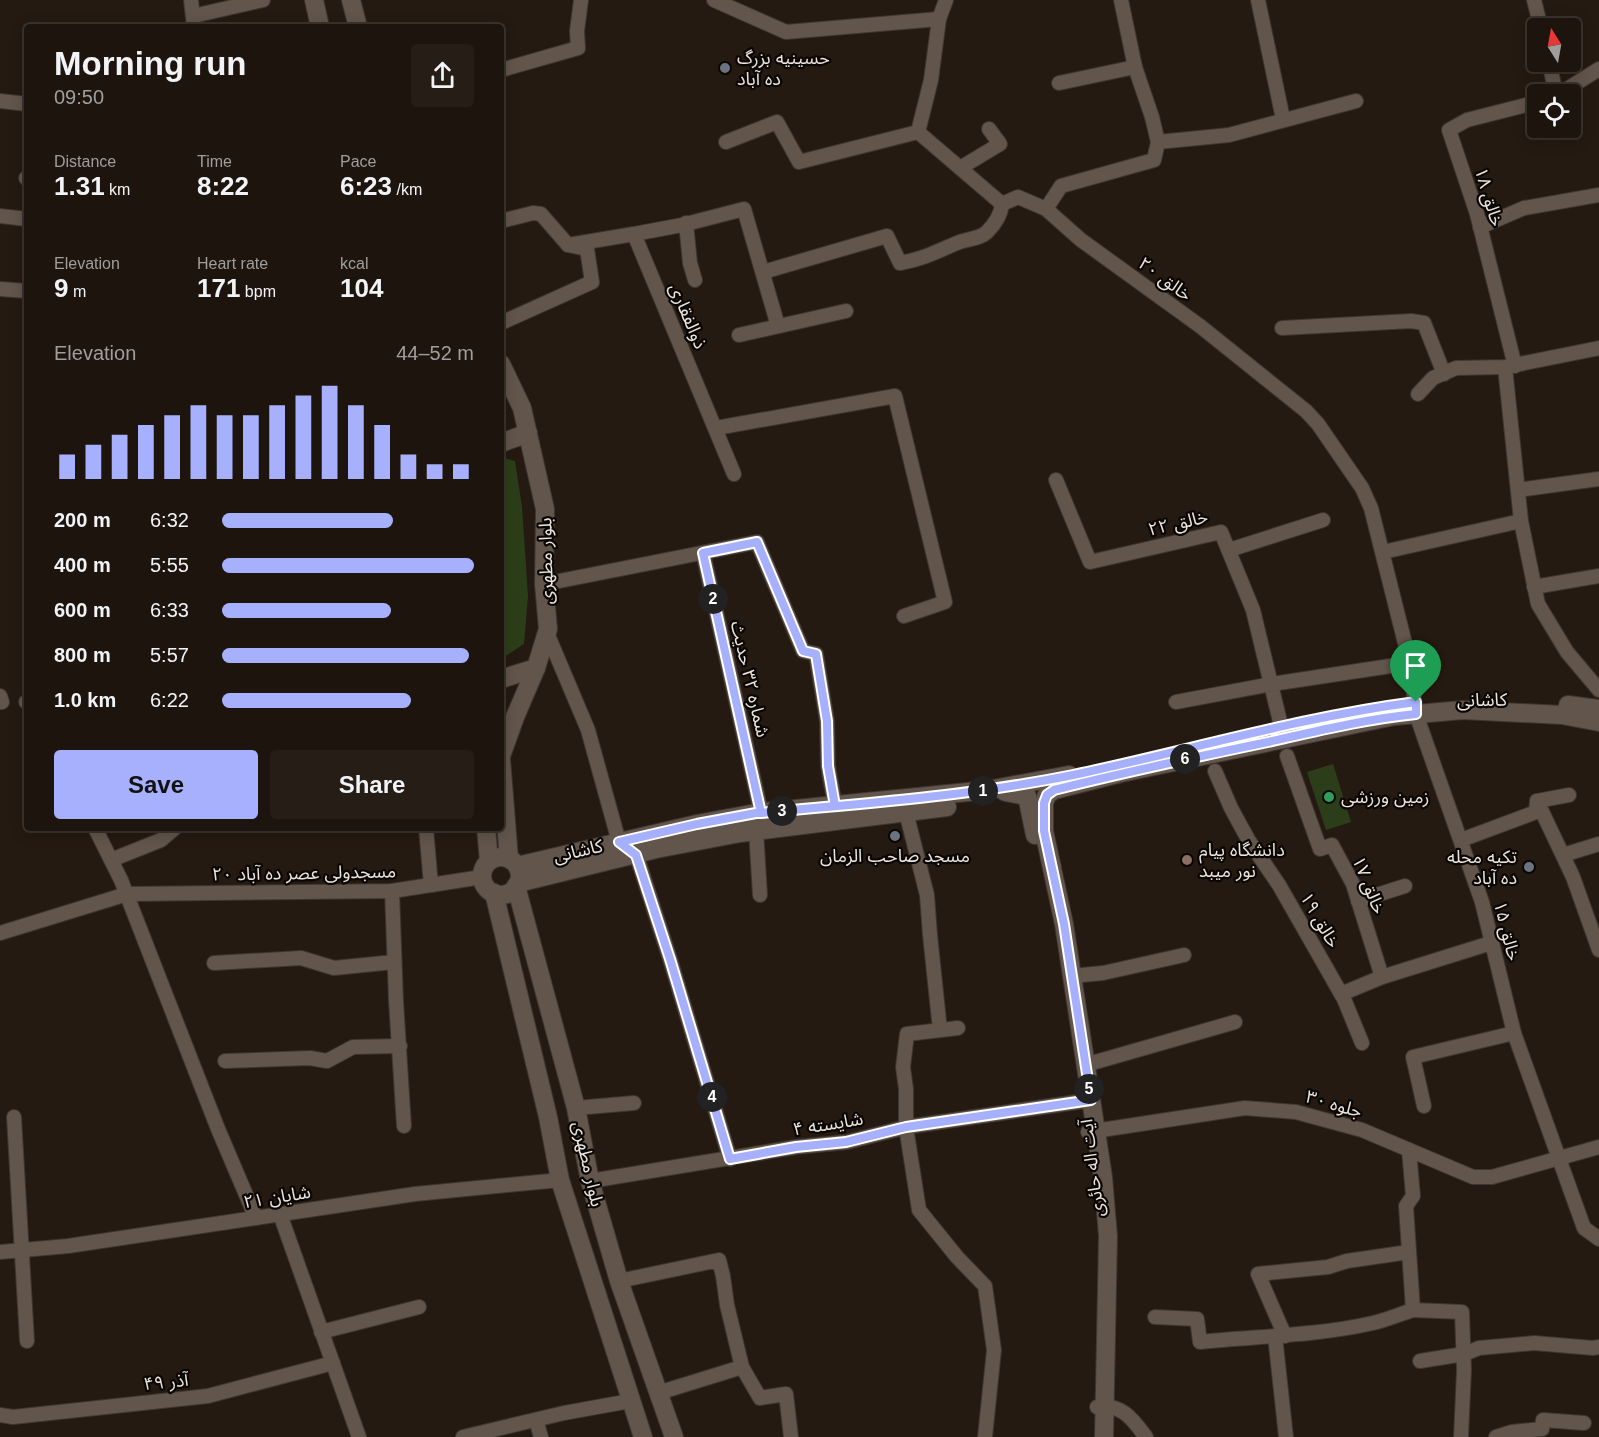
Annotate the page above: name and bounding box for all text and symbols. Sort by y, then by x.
north arrow [1527,18,1581,72]
map controls [1527,18,1581,138]
button: share [411,44,474,107]
text: Morning run [54,45,246,82]
place label: حسینیه بزرگ ده آباد [737,48,830,89]
marker: حسینیه بزرگ ده آباد [718,61,732,75]
button: locate [1527,84,1581,138]
text: 09:50 [54,86,104,108]
text: Distance [54,153,116,170]
text: Time [197,153,232,170]
text: Pace [340,153,376,170]
street label: خالق ۱۸ [1470,165,1507,229]
text: 1.31 [54,171,105,201]
text: 8:22 [197,171,249,201]
text: 6:23 [340,171,392,201]
text: km [105,181,130,198]
text: /km [392,181,422,198]
street label: خالق ۲۰ [1134,253,1195,306]
text: Elevation [54,255,120,272]
text: Heart rate [197,255,268,272]
text: kcal [340,255,368,272]
text: 9 [54,273,68,303]
text: 171 [197,273,240,303]
text: 104 [340,273,383,303]
street label: ذوالفقاری [664,280,711,352]
text: m [68,283,86,300]
text: bpm [240,283,276,300]
text: Elevation [54,342,136,364]
text: 44–52 m [396,342,474,364]
street label: خالق ۲۲ [1146,506,1210,541]
text: 200 m [54,509,111,531]
text: 6:32 [150,509,189,531]
street label: بلوار مطهری [535,517,558,605]
text: 400 m [54,554,111,576]
text: 5:55 [150,554,189,576]
pin: 2 [698,584,728,614]
text: 2 [709,590,717,607]
text: 600 m [54,599,111,621]
text: 6:33 [150,599,189,621]
street label: شماره ۳۲ حدیث [726,619,773,739]
pin [1390,640,1441,702]
text: 800 m [54,644,111,666]
text: 5:57 [150,644,189,666]
icon: arrive [1399,649,1432,682]
text: 1.0 km [54,689,116,711]
text: 6:22 [150,689,189,711]
street label: کاشانی [1457,690,1508,711]
pin: 6 [1170,744,1200,774]
button: Save [54,750,258,819]
button: Share [270,750,474,819]
text: 6 [1181,750,1189,767]
pin: 1 [968,776,998,806]
text: 1 [979,782,987,799]
place label: زمین ورزشی [1341,787,1429,808]
marker: زمین ورزشی [1322,790,1336,804]
pin: 3 [767,796,797,826]
text: 3 [778,802,786,819]
marker: مسجد صاحب الزمان [888,829,902,843]
street label: کاشانی [551,835,605,867]
place label: دانشگاه پیام نور میبد [1199,840,1285,882]
place label: مسجد صاحب الزمان [820,846,970,867]
place label: تکیه محله ده آباد [1447,847,1517,888]
marker: دانشگاه پیام نور میبد [1180,853,1194,867]
street label: خالق ۱۷ [1347,853,1390,917]
marker: تکیه محله ده آباد [1522,860,1536,874]
street label: مسجدولی عصر ده آباد ۲۰ [212,861,396,886]
street label: خالق ۱۹ [1295,889,1344,952]
street label: خالق ۱۵ [1489,899,1524,963]
pin: 5 [1074,1074,1104,1104]
text: 5 [1085,1080,1093,1097]
pin: 4 [697,1082,727,1112]
street label: جلوه ۳۰ [1303,1086,1364,1122]
text: 4 [708,1088,716,1105]
street label: شایسته ۴ [791,1109,865,1139]
street label: آیت اله حائری [1076,1117,1109,1218]
street label: بلوار مطهری [568,1119,608,1209]
street label: شایان ۲۱ [242,1182,312,1213]
street label: آذر ۴۹ [143,1370,190,1395]

